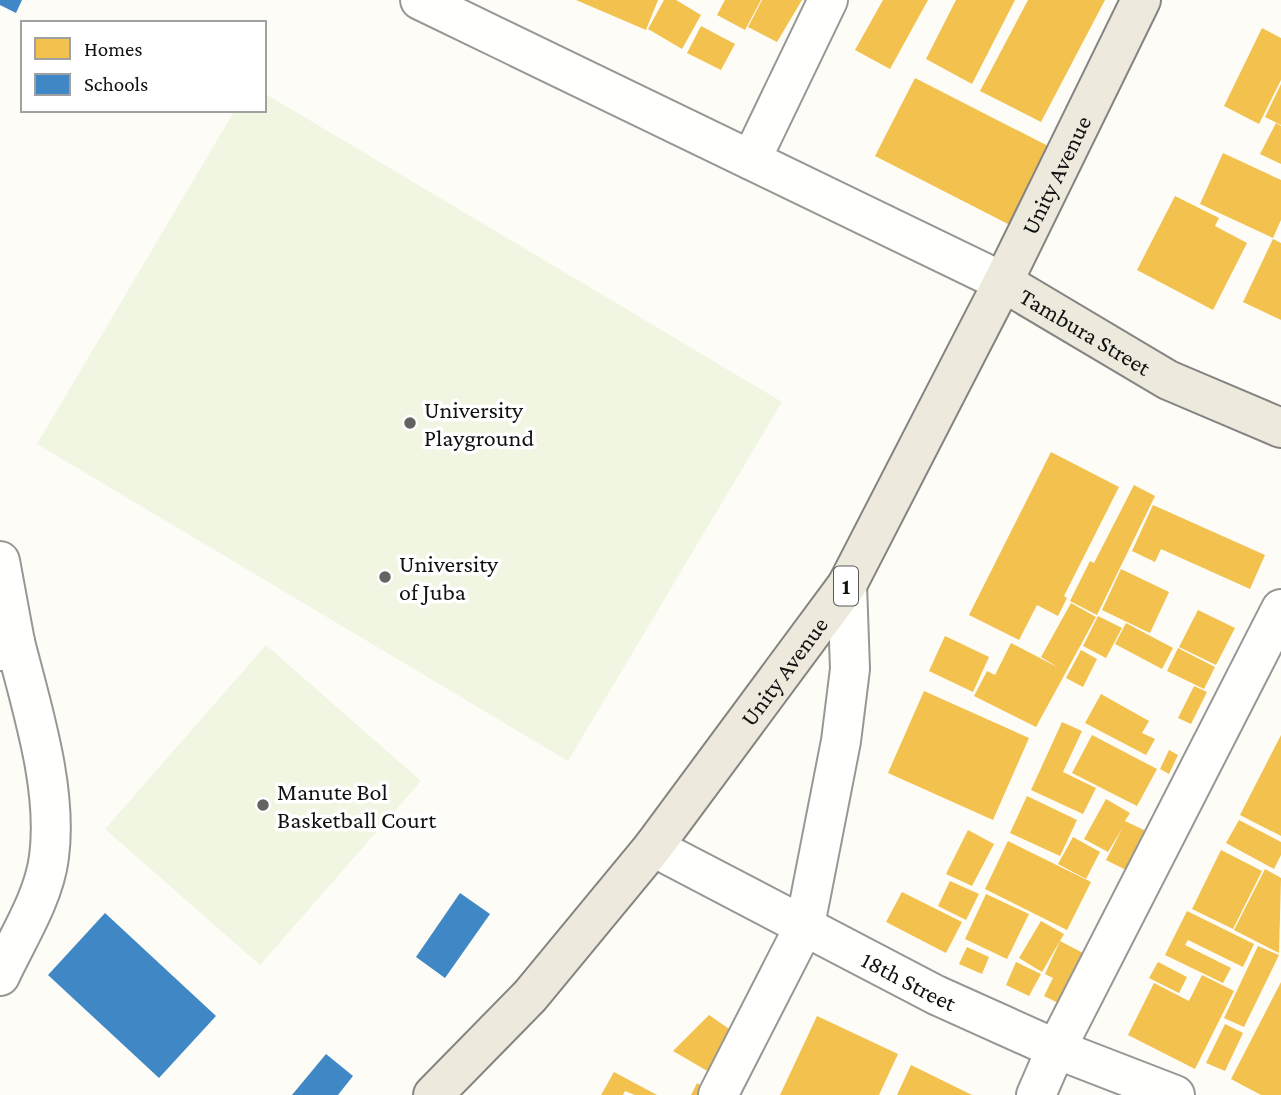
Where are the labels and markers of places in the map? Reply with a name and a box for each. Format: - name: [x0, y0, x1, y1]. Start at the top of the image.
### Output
- place label: University Playground: [424, 396, 534, 451]
- marker: University Playground: [402, 415, 418, 431]
- place label: University of Juba: [399, 550, 499, 605]
- marker: University of Juba: [377, 569, 393, 585]
- place label: Manute Bol Basketball Court: [277, 778, 437, 833]
- marker: Manute Bol Basketball Court: [255, 797, 271, 813]

